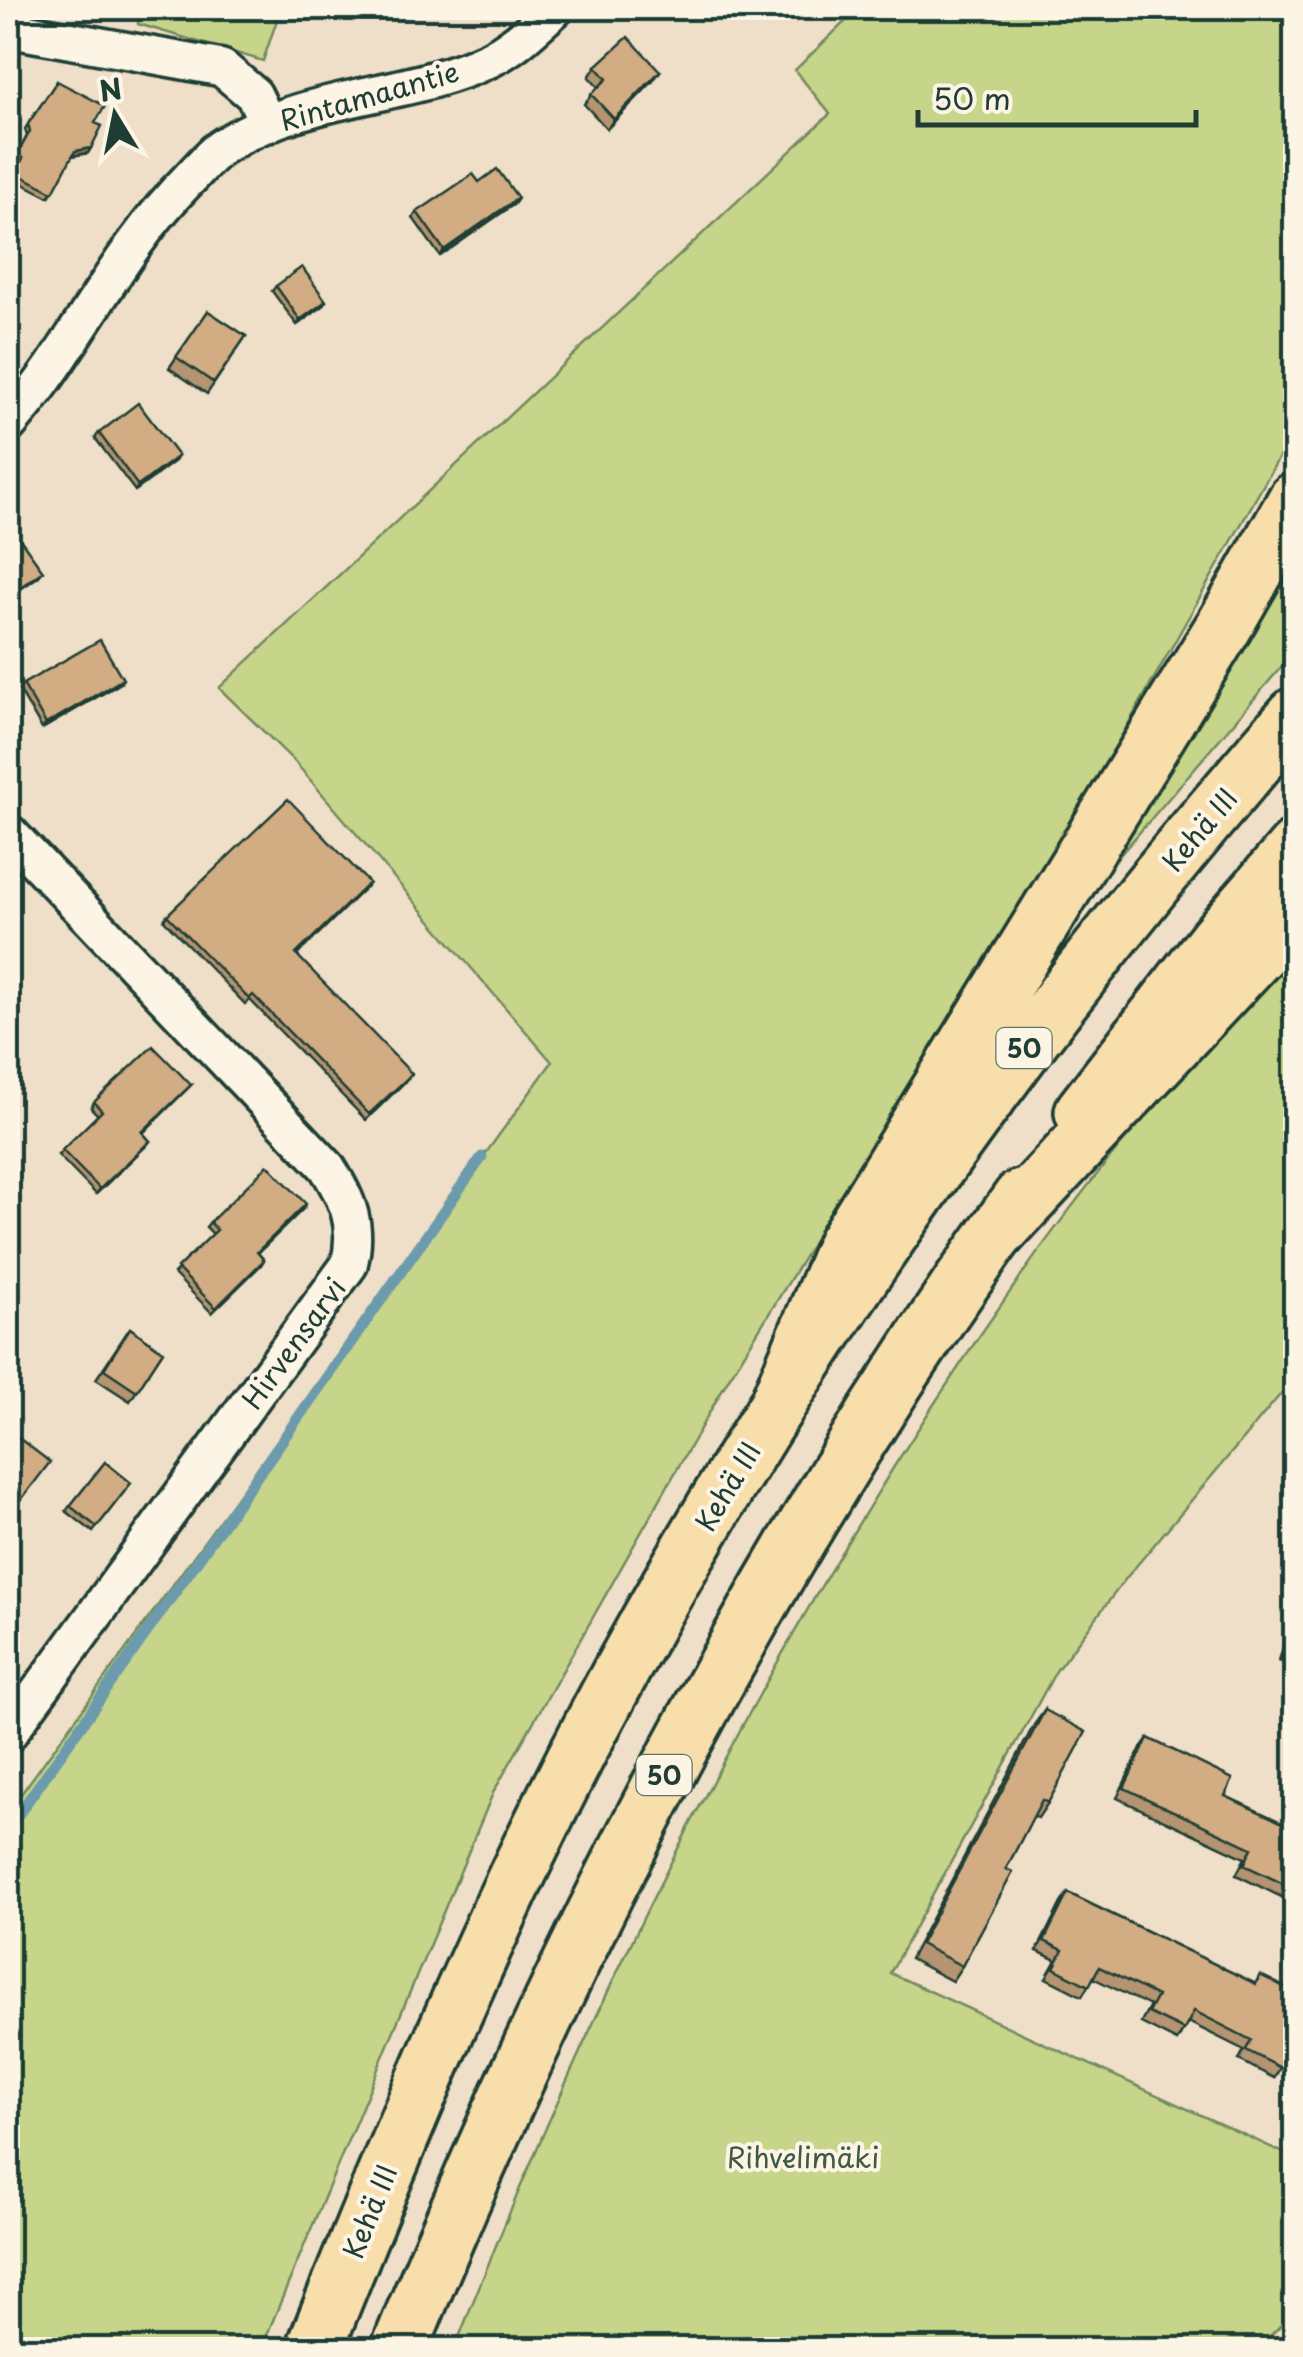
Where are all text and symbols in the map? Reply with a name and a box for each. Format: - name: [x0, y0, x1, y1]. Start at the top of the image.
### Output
- street label: Rintamaantie: [274, 49, 464, 141]
- north arrow: [65, 65, 165, 165]
- scale bar: [918, 65, 1196, 127]
- text: N: [96, 66, 125, 112]
- text: 50 m: [933, 75, 1011, 120]
- street label: Kehä III: [1151, 778, 1247, 880]
- road number: 50: [996, 1028, 1052, 1068]
- street label: Hirvensarvi: [230, 1268, 356, 1418]
- street label: Kehä III: [683, 1433, 771, 1539]
- road number: 50: [636, 1755, 692, 1795]
- park label: Rihvelimäki: [727, 2135, 879, 2178]
- street label: Kehä III: [331, 2158, 407, 2264]

